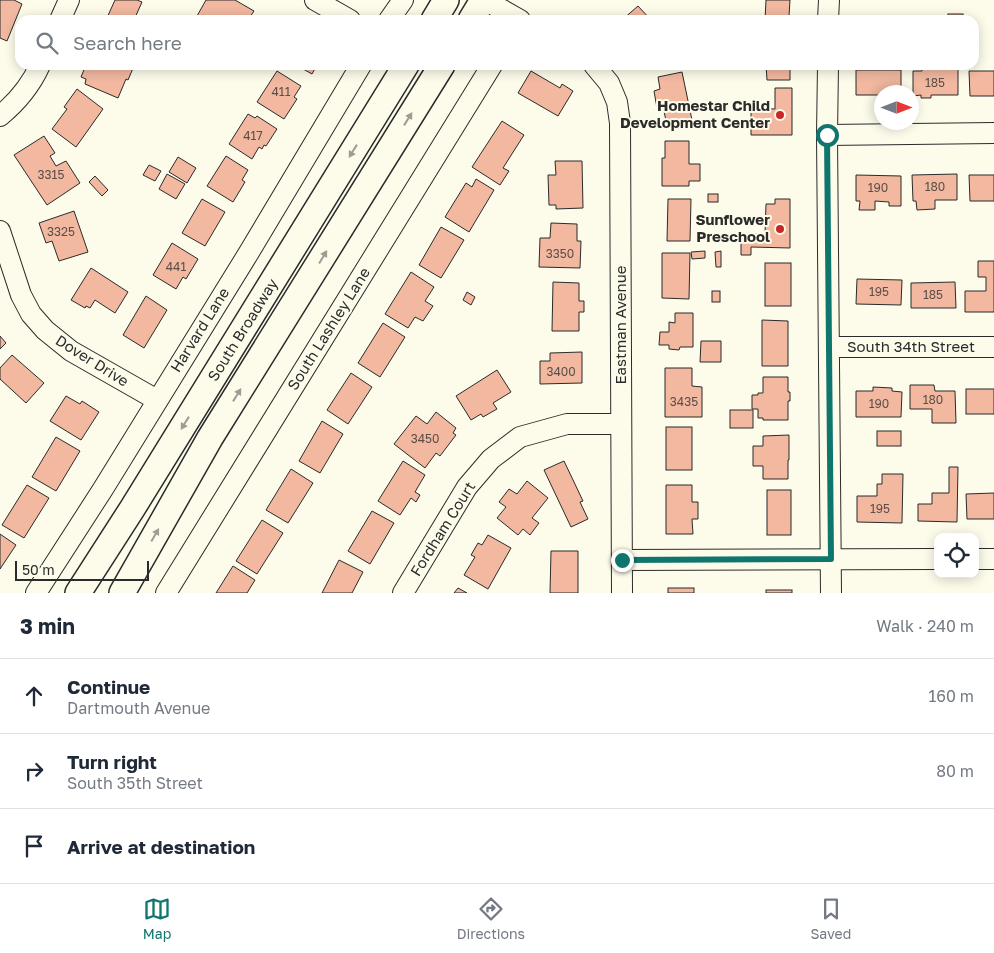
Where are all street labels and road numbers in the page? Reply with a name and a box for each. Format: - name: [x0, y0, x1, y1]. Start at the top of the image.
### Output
- street label: South Lashley Lane: [283, 264, 373, 393]
- street label: Eastman Avenue: [611, 265, 629, 385]
- street label: South Broadway: [203, 274, 281, 384]
- street label: Harvard Lane: [166, 284, 232, 375]
- street label: Dover Drive: [53, 331, 133, 390]
- street label: South 34th Street: [847, 337, 975, 355]
- street label: Fordham Court: [406, 478, 478, 579]

